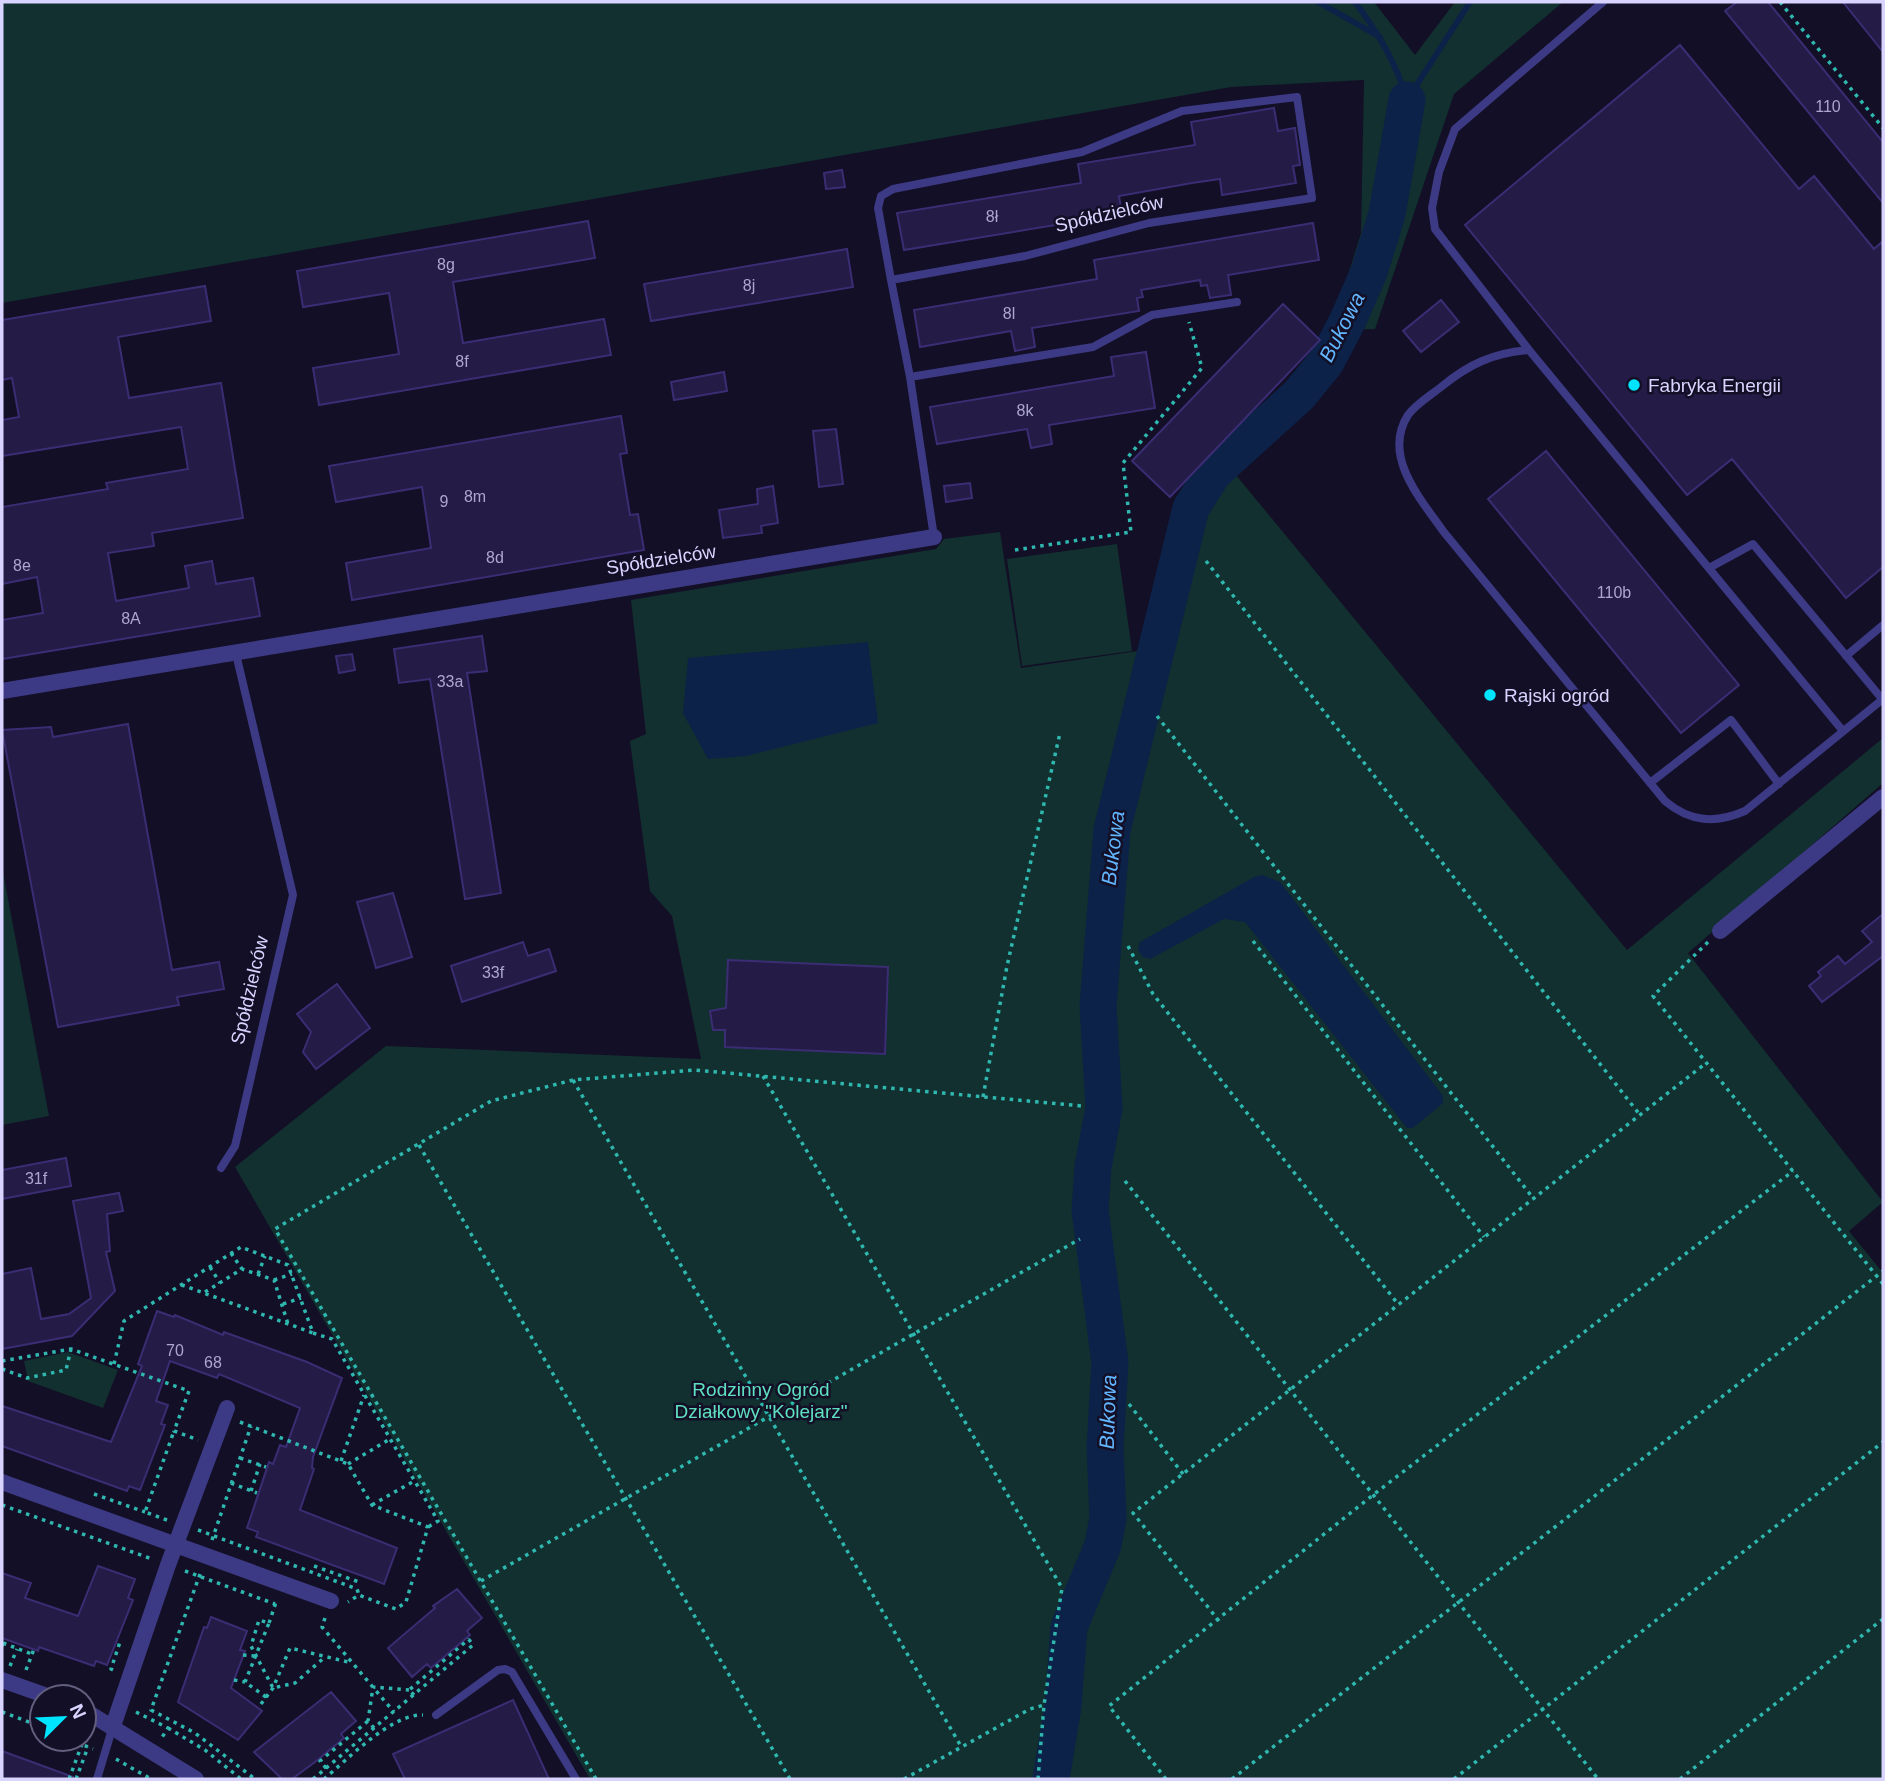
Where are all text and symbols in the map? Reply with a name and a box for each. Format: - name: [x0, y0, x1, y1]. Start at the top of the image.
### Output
- house number: 110: [1815, 98, 1841, 115]
- street label: Spółdzielców: [1053, 191, 1166, 236]
- house number: 8ł: [986, 208, 999, 225]
- house number: 8g: [437, 256, 455, 273]
- house number: 8j: [743, 277, 755, 294]
- water label: Bukowa: [1314, 288, 1369, 365]
- house number: 8l: [1003, 305, 1015, 322]
- house number: 8f: [455, 353, 469, 370]
- place label: Fabryka Energii: [1648, 375, 1781, 396]
- marker: Fabryka Energii: [1626, 377, 1642, 393]
- house number: 8k: [1017, 402, 1034, 419]
- house number: 8m: [464, 488, 486, 505]
- house number: 9: [440, 493, 449, 510]
- street label: Spółdzielców: [605, 540, 718, 579]
- house number: 8d: [486, 549, 504, 566]
- house number: 8e: [13, 557, 31, 574]
- house number: 110b: [1597, 584, 1631, 601]
- house number: 8A: [121, 610, 141, 627]
- house number: 33a: [437, 673, 463, 690]
- place label: Rajski ogród: [1504, 685, 1610, 706]
- marker: Rajski ogród: [1482, 687, 1498, 703]
- water label: Bukowa: [1097, 809, 1128, 886]
- street label: Spółdzielców: [227, 933, 272, 1047]
- house number: 33f: [482, 964, 505, 981]
- house number: 31f: [25, 1170, 48, 1187]
- house number: 70: [166, 1342, 184, 1359]
- house number: 68: [204, 1354, 222, 1371]
- water label: Bukowa: [1095, 1374, 1120, 1450]
- park label: Rodzinny Ogród Działkowy "Kolejarz": [675, 1379, 847, 1422]
- north arrow: [28, 1683, 98, 1753]
- text: N: [66, 1701, 90, 1722]

